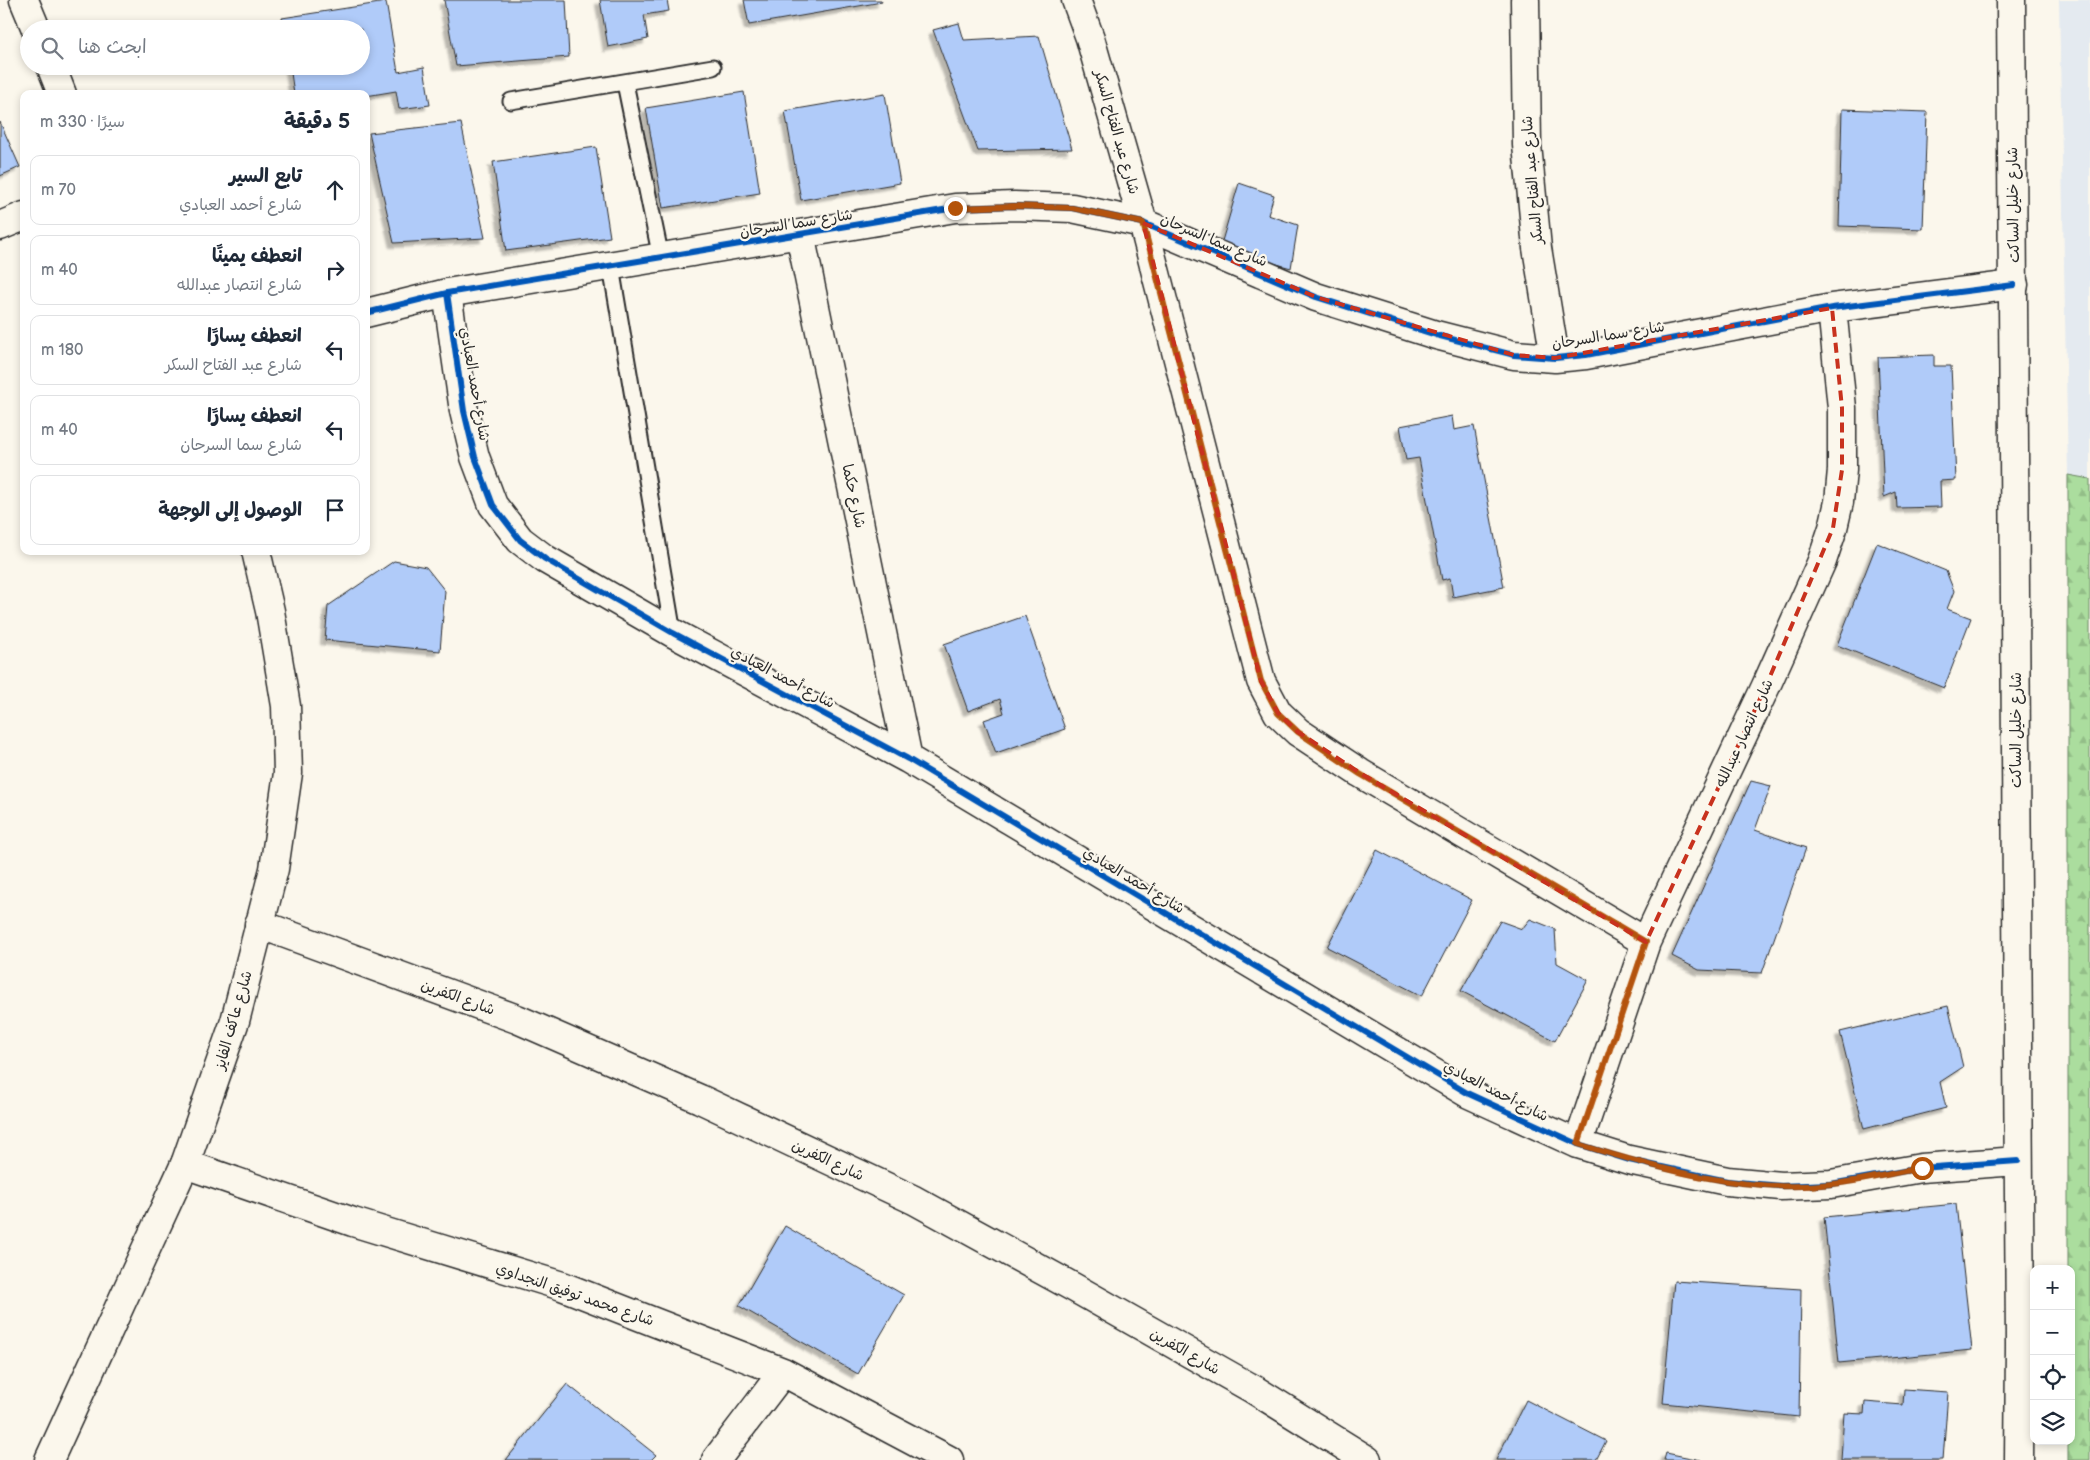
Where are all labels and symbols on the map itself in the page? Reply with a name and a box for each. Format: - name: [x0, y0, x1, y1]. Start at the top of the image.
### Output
- street label: شارع عبد الفتاح السكر: [1089, 66, 1143, 197]
- street label: شارع عبد الفتاح السكر: [1517, 115, 1548, 247]
- street label: شارع خليل الساكت: [2003, 147, 2024, 263]
- route end: [944, 197, 967, 220]
- street label: شارع سما السرحان: [738, 205, 854, 242]
- street label: شارع سما السرحان: [1158, 209, 1270, 272]
- street label: شارع سما السرحان: [1550, 317, 1666, 354]
- street label: شارع أحمد العبادي: [454, 326, 494, 443]
- street label: شارع حكما: [837, 462, 870, 530]
- street label: شارع أحمد العبادي: [727, 642, 838, 714]
- street label: شارع خليل الساكت: [2007, 672, 2026, 788]
- street label: شارع انتصار عبدالله: [1711, 676, 1778, 790]
- street label: شارع أحمد العبادي: [1079, 843, 1188, 919]
- street label: شارع عاكف الفايز: [210, 968, 257, 1074]
- street label: شارع الكفرين: [418, 975, 497, 1020]
- street label: شارع أحمد العبادي: [1440, 1057, 1551, 1127]
- street label: شارع الكفرين: [789, 1135, 867, 1185]
- route start: [1911, 1157, 1934, 1180]
- street label: شارع محمد توفيق النجداوي: [493, 1258, 656, 1331]
- street label: شارع الكفرين: [1146, 1324, 1223, 1379]

